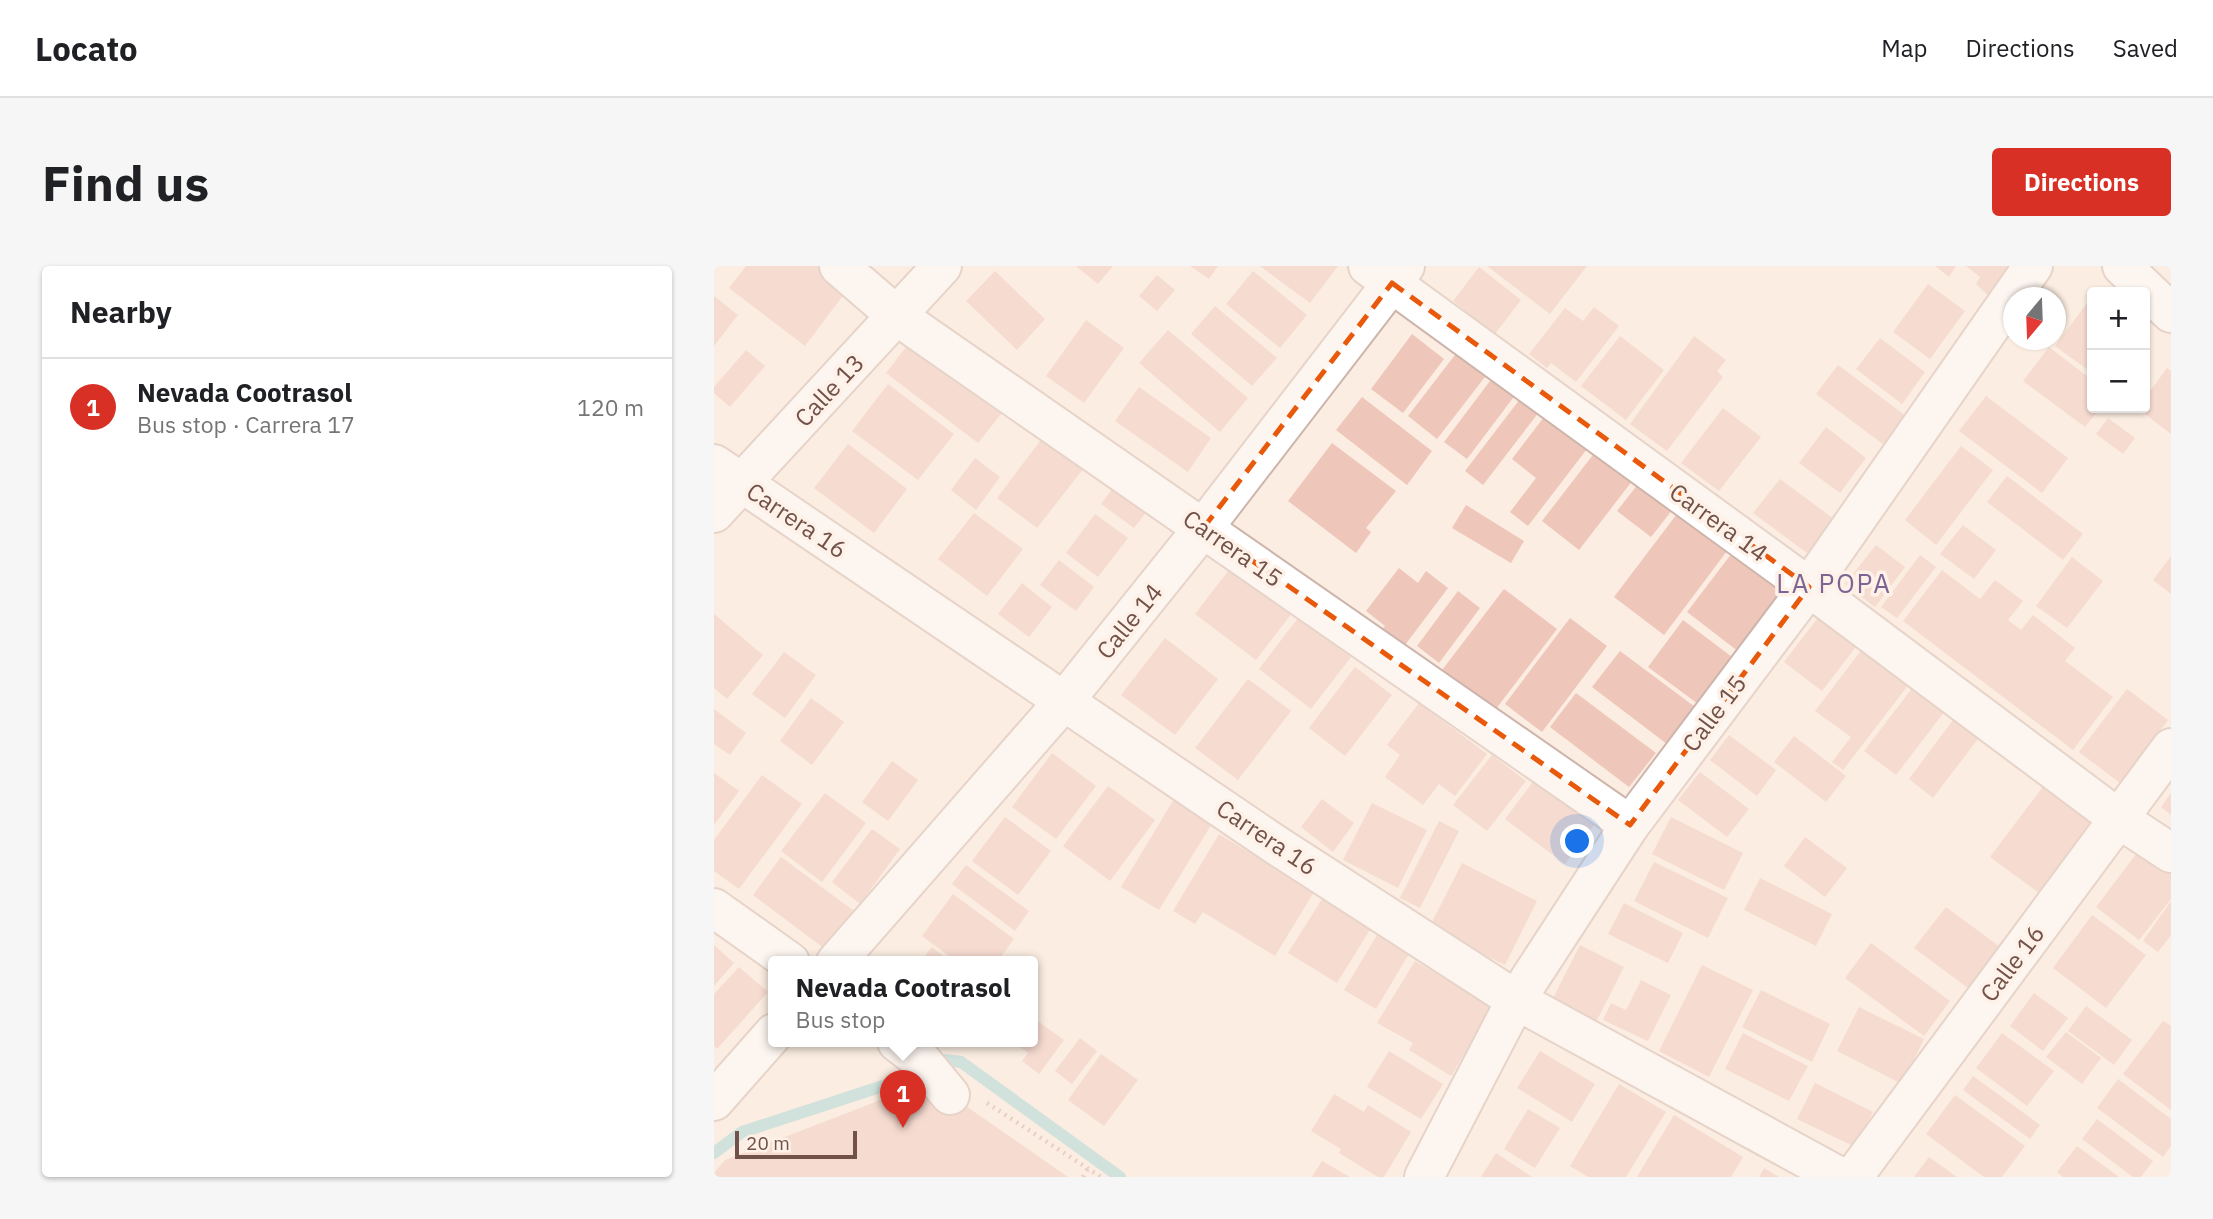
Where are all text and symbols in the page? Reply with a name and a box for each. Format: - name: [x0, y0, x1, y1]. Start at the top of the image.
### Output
- text: Locato: [35, 27, 138, 70]
- text: Map: [1881, 32, 1927, 64]
- text: Directions: [1965, 32, 2075, 64]
- text: Saved: [2113, 32, 2178, 64]
- button: Directions: [1992, 148, 2171, 216]
- text: Find us: [42, 151, 209, 214]
- north arrow: [2003, 287, 2066, 350]
- map controls: [2087, 287, 2150, 413]
- button: +: [2087, 287, 2150, 350]
- text: Nearby: [70, 292, 172, 331]
- street label: Calle 13: [787, 347, 871, 433]
- button: −: [2087, 350, 2150, 413]
- text: Nevada Cootrasol: [137, 375, 352, 409]
- text: 1: [86, 392, 100, 422]
- text: 120 m: [577, 392, 644, 422]
- text: Bus stop · Carrera 17: [137, 409, 355, 439]
- street label: Carrera 16: [741, 475, 853, 565]
- street label: Carrera 14: [1663, 475, 1775, 569]
- street label: Carrera 15: [1177, 502, 1289, 594]
- district label: LA POPA: [1776, 566, 1892, 600]
- street label: Calle 14: [1089, 577, 1169, 665]
- street label: Calle 15: [1675, 668, 1753, 758]
- street label: Carrera 16: [1211, 792, 1323, 882]
- your location: [1560, 824, 1594, 858]
- street label: Calle 16: [1973, 918, 2051, 1008]
- popup: [768, 956, 1038, 1047]
- text: Nevada Cootrasol: [795, 970, 1011, 1004]
- text: Bus stop: [795, 1004, 885, 1034]
- pin: 1: [880, 1070, 926, 1128]
- scale bar: [735, 1128, 858, 1160]
- text: 20 m: [746, 1131, 790, 1155]

